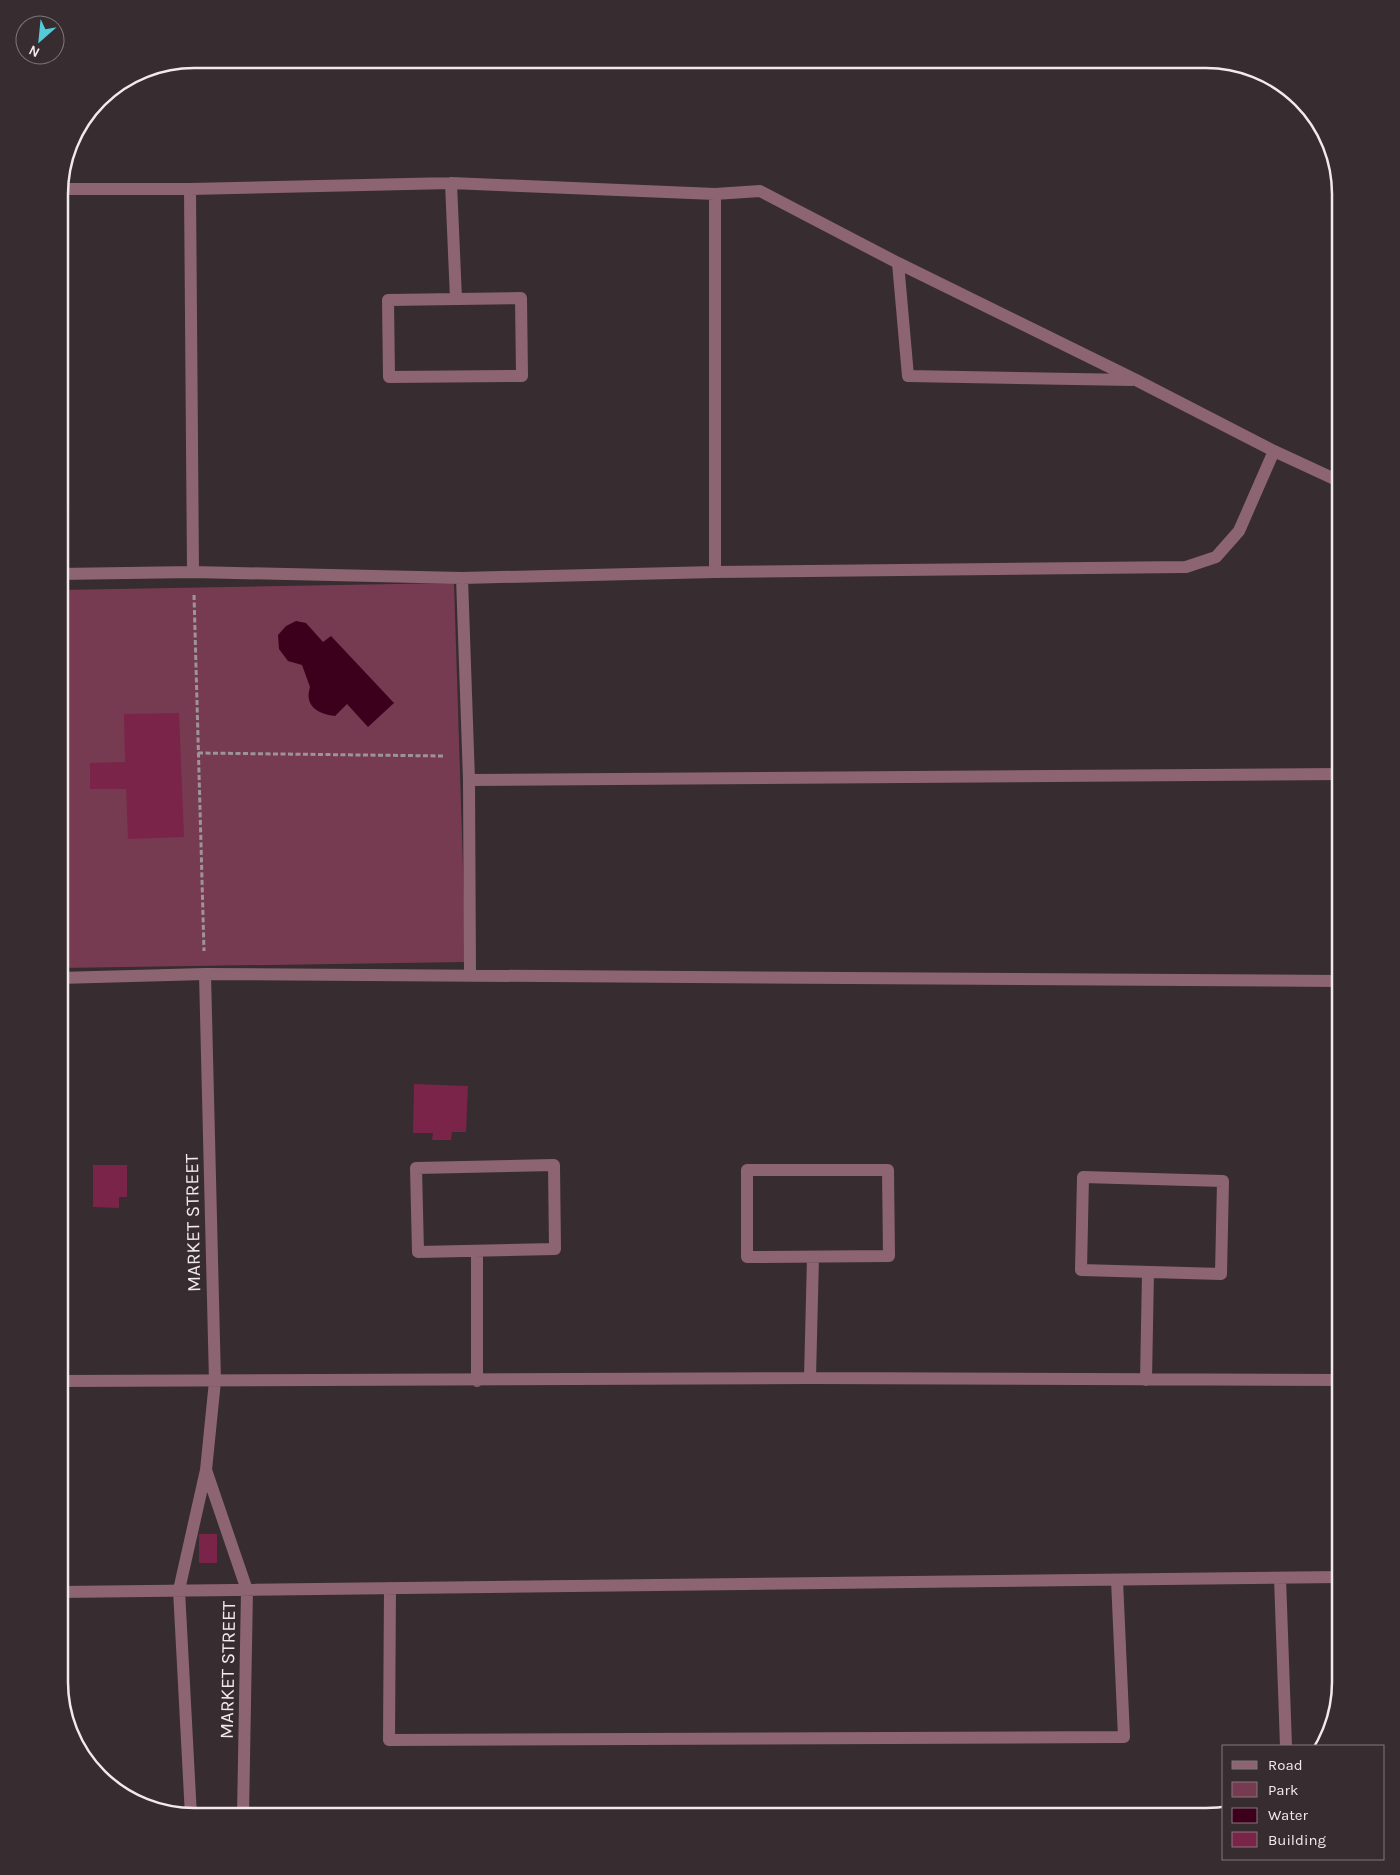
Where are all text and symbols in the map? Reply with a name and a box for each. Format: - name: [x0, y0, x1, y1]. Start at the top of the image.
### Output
- north arrow: [15, 15, 65, 65]
- text: N: [26, 41, 43, 61]
- street label: MARKET STREET: [181, 1153, 205, 1292]
- street label: MARKET STREET: [216, 1600, 240, 1739]
- legend: [1222, 1745, 1385, 1860]
- text: Road: [1268, 1756, 1303, 1774]
- text: Park: [1268, 1781, 1298, 1799]
- text: Water: [1268, 1806, 1309, 1824]
- text: Building: [1268, 1831, 1326, 1849]

